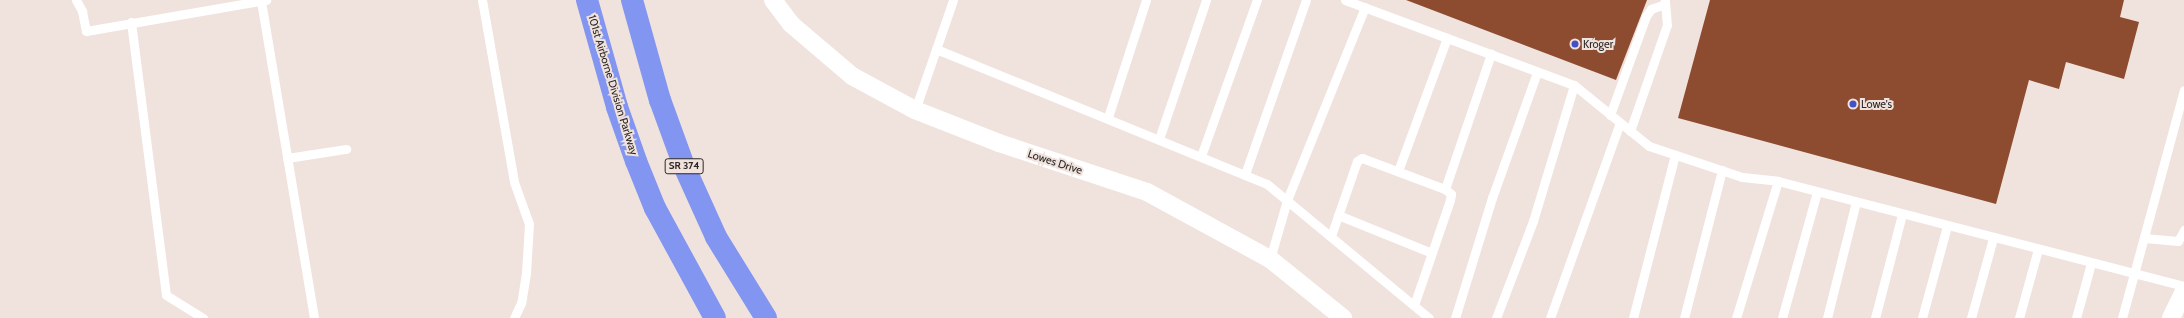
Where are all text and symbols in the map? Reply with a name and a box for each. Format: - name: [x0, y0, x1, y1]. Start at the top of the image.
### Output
- street label: 101st Airborne Division Parkway: [585, 13, 641, 157]
- place label: Kroger: [1583, 37, 1613, 51]
- marker: Kroger: [1570, 39, 1580, 49]
- place label: Lowe's: [1861, 97, 1892, 111]
- marker: Lowe's: [1848, 99, 1858, 109]
- street label: Lowes Drive: [1026, 147, 1084, 177]
- road number: SR 374: [664, 158, 704, 174]

